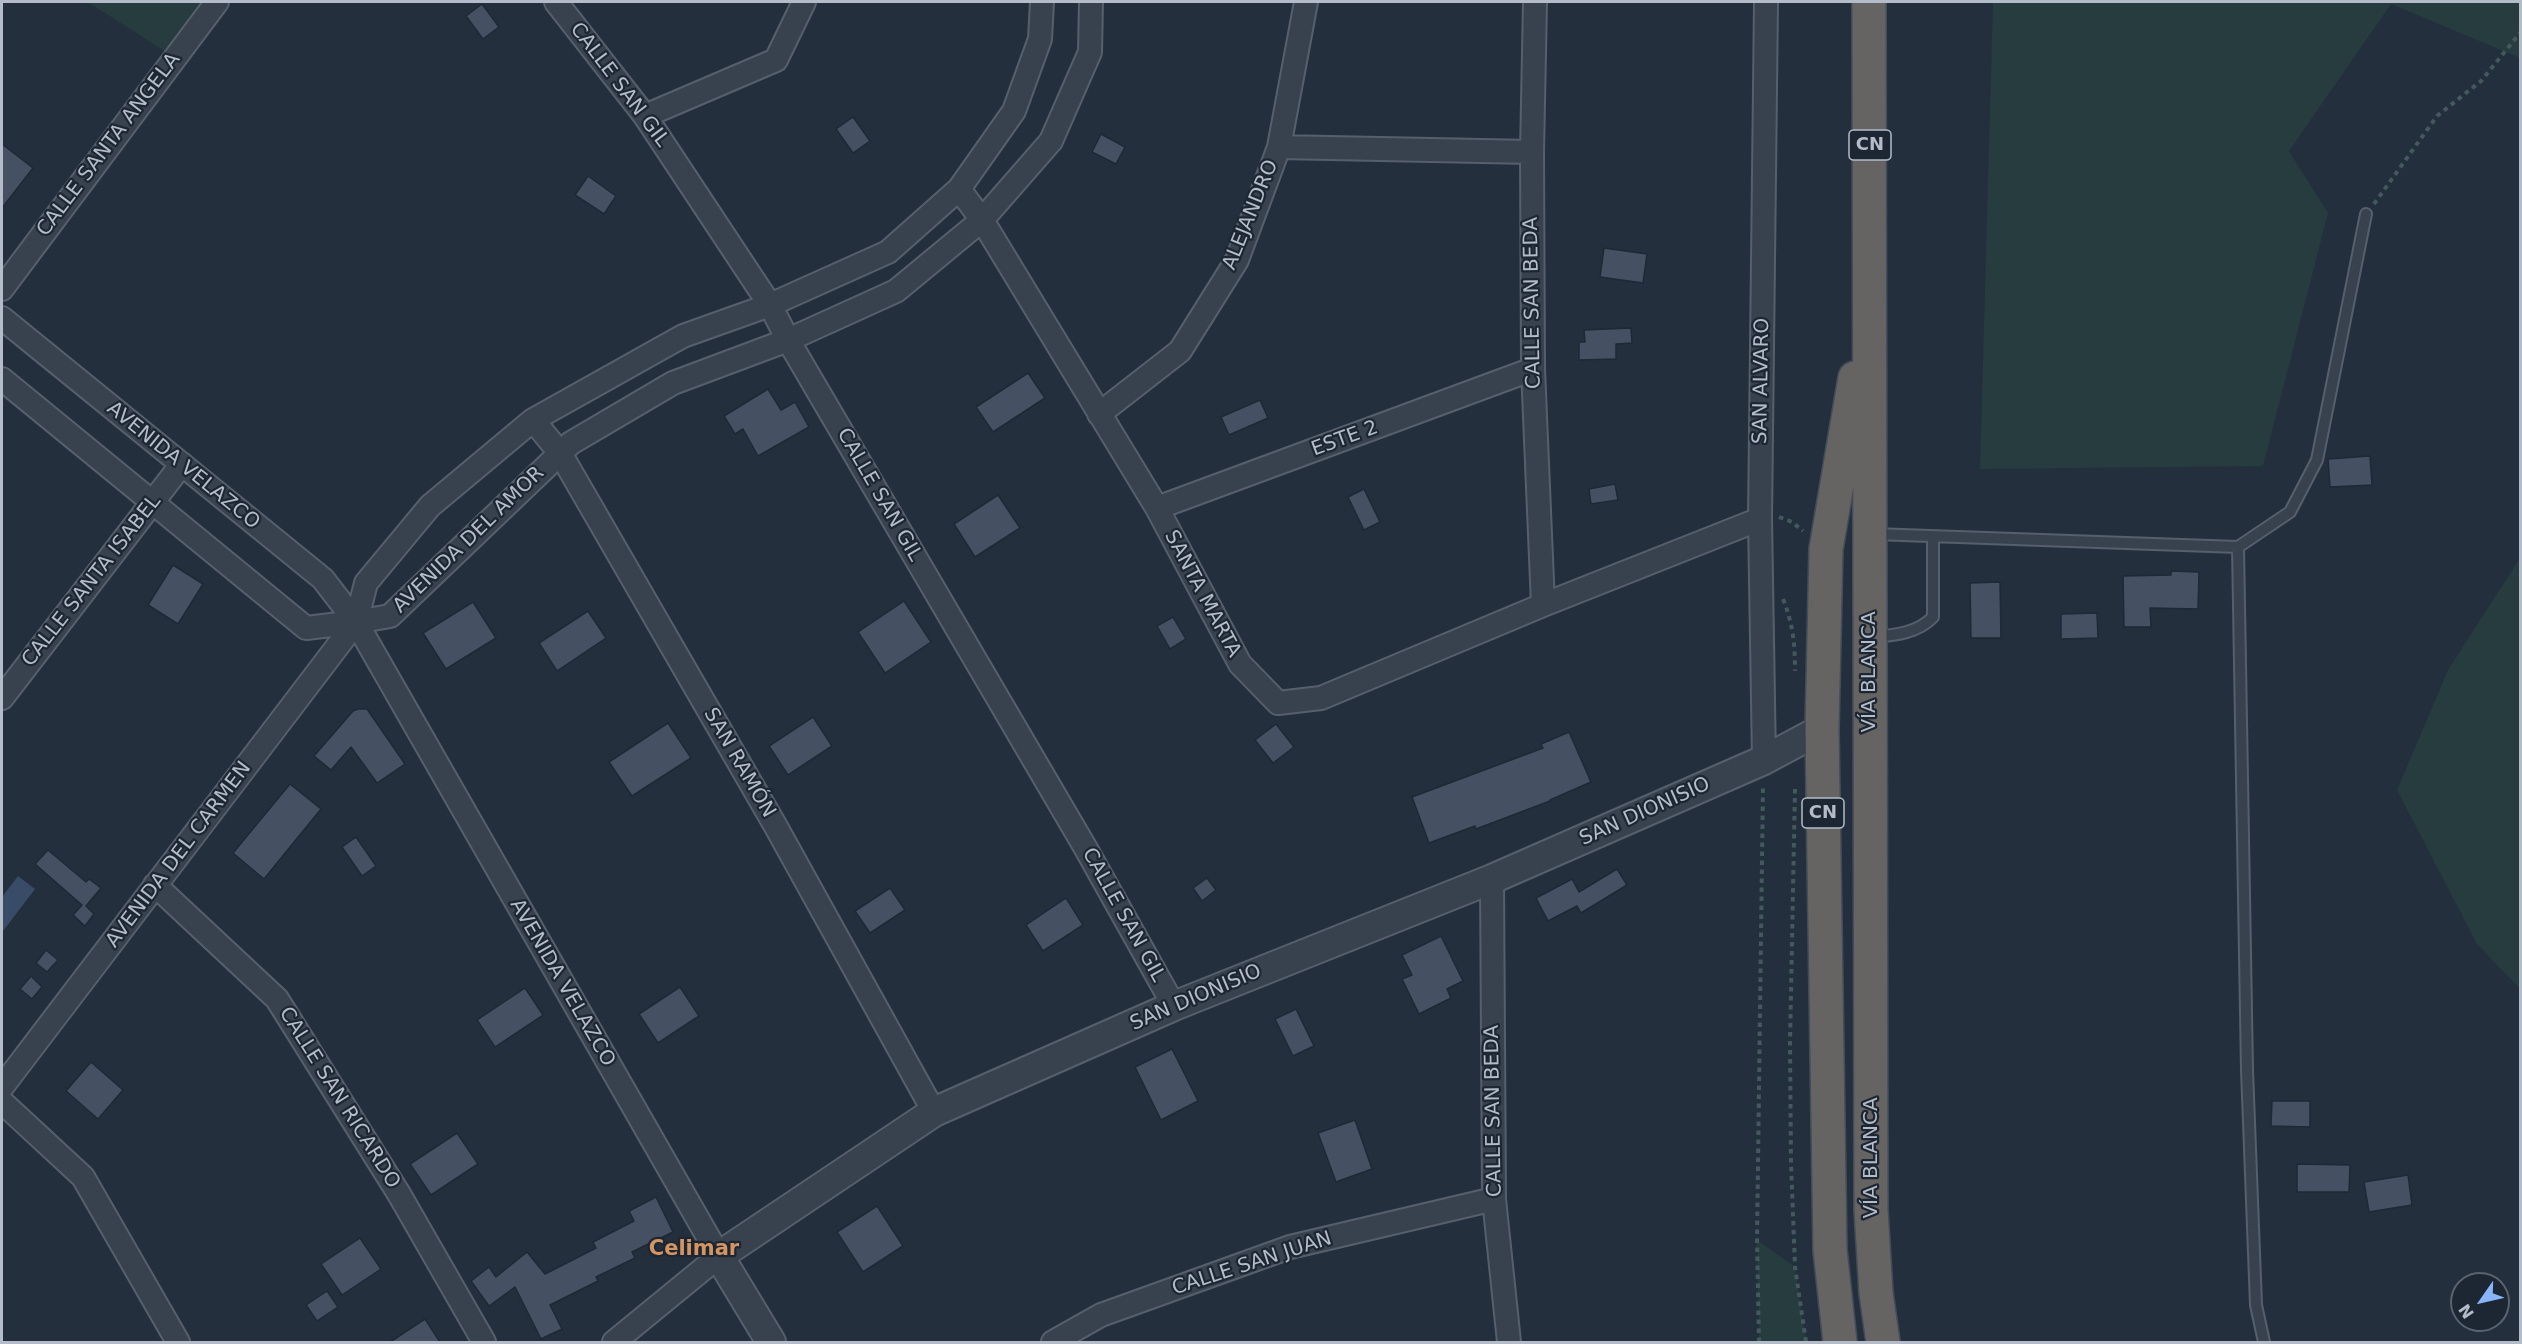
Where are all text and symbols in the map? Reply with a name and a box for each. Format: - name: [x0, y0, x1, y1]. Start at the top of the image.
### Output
- street label: CALLE SAN GIL: [564, 18, 674, 152]
- street label: CALLE SANTA ANGELA: [32, 49, 186, 241]
- road number: CN: [1849, 130, 1891, 160]
- street label: ALEJANDRO: [1218, 156, 1284, 274]
- street label: CALLE SAN BEDA: [1520, 217, 1546, 389]
- street label: SAN ALVARO: [1749, 318, 1775, 444]
- street label: AVENIDA VELAZCO: [102, 397, 264, 535]
- street label: ESTE 2: [1308, 416, 1382, 462]
- street label: CALLE SAN GIL: [831, 424, 927, 566]
- street label: AVENIDA DEL AMOR: [388, 462, 550, 618]
- street label: CALLE SANTA ISABEL: [17, 490, 167, 672]
- street label: SANTA MARTA: [1159, 526, 1245, 662]
- street label: VÍA BLANCA: [1858, 611, 1882, 733]
- street label: SAN RAMÓN: [698, 704, 780, 822]
- street label: AVENIDA DEL CARMEN: [101, 757, 257, 953]
- street label: SAN DIONISIO: [1576, 773, 1714, 851]
- road number: CN: [1802, 798, 1844, 828]
- street label: CALLE SAN GIL: [1076, 844, 1170, 986]
- street label: AVENIDA VELAZCO: [504, 895, 620, 1071]
- street label: SAN DIONISIO: [1127, 960, 1265, 1036]
- street label: CALLE SAN RICARDO: [273, 1003, 405, 1193]
- street label: CALLE SAN BEDA: [1481, 1025, 1507, 1197]
- street label: VÍA BLANCA: [1860, 1097, 1884, 1219]
- street label: CALLE SAN JUAN: [1169, 1227, 1335, 1301]
- district label: Celimar: [649, 1237, 739, 1263]
- north arrow: [2450, 1272, 2510, 1332]
- text: N: [2455, 1300, 2478, 1322]

